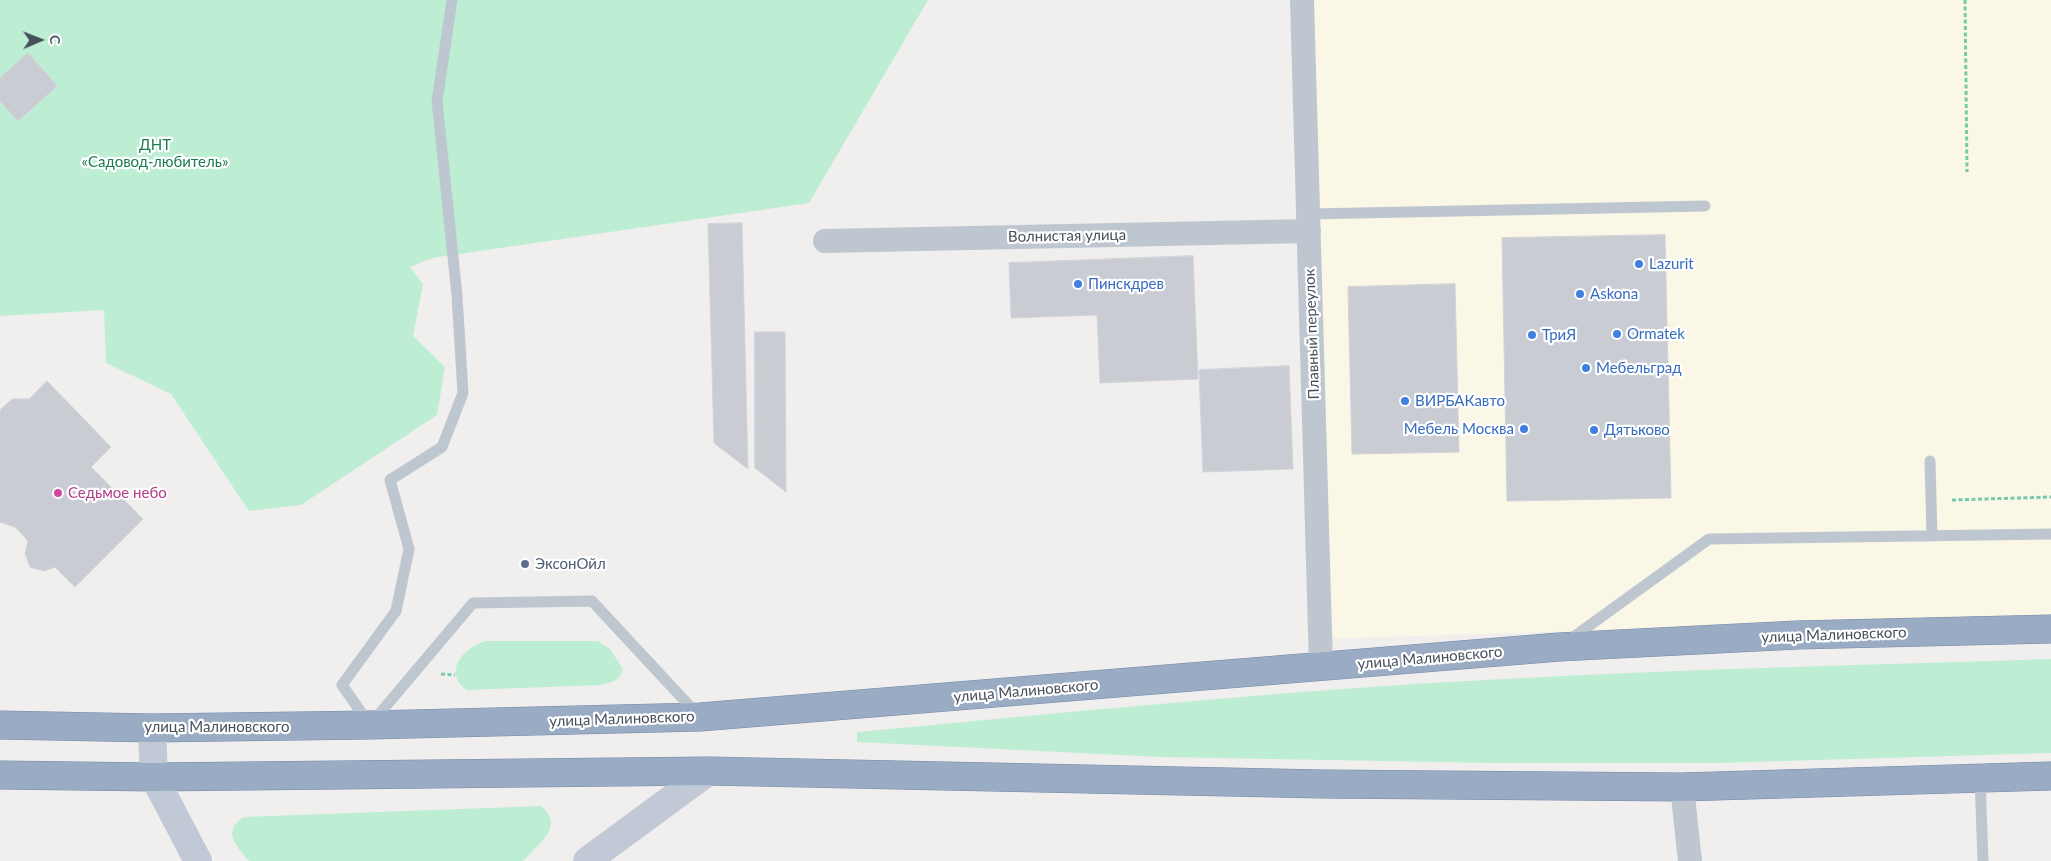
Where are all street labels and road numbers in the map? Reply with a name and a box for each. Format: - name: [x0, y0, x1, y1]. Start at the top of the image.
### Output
- street label: Волнистая улица: [1008, 226, 1126, 246]
- street label: Плавный переулок: [1301, 268, 1323, 400]
- street label: улица Малиновского: [1761, 623, 1907, 647]
- street label: улица Малиновского: [1357, 643, 1503, 673]
- street label: улица Малиновского: [953, 676, 1099, 706]
- street label: улица Малиновского: [549, 707, 695, 731]
- street label: улица Малиновского: [144, 718, 290, 736]

